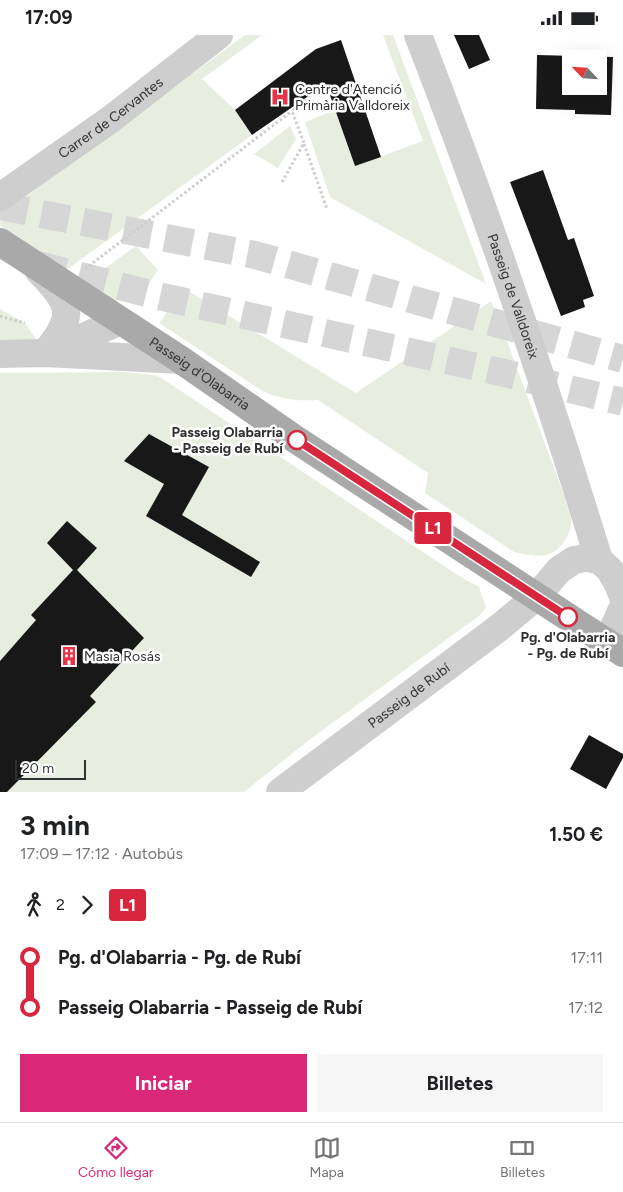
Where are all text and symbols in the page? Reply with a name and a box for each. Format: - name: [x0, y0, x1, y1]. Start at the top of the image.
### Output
- text: 17:09: [25, 6, 73, 29]
- north arrow: [562, 50, 608, 95]
- map controls: [562, 50, 607, 95]
- street label: Carrer de Cervantes: [55, 73, 166, 162]
- place label: Centre d'Atenció Primària Valldoreix: [295, 81, 410, 114]
- hospital icon: Centre d'Atenció Primària Valldoreix: [269, 86, 291, 108]
- street label: Passeig de Valldoreix: [484, 231, 543, 361]
- street label: Passeig d'Olabarria: [146, 333, 253, 414]
- place label: Passeig Olabarria - Passeig de Rubí: [172, 424, 284, 457]
- marker: Passeig Olabarria - Passeig de Rubí: [287, 430, 307, 450]
- line badge: L1: [410, 512, 456, 544]
- text: L1: [424, 517, 442, 539]
- marker: Pg. d'Olabarria - Pg. de Rubí: [558, 607, 578, 627]
- place label: Pg. d'Olabarria - Pg. de Rubí: [521, 629, 615, 662]
- building icon: Masia Rosás: [58, 645, 80, 667]
- place label: Masia Rosás: [84, 648, 160, 665]
- street label: Passeig de Rubí: [364, 659, 454, 732]
- scale bar: [15, 757, 86, 780]
- text: 20 m: [22, 760, 54, 777]
- text: 3 min: [20, 808, 90, 842]
- text: 1.50 €: [549, 823, 603, 846]
- text: 17:09 – 17:12 · Autobús: [20, 844, 183, 863]
- icon: walk: [20, 891, 48, 919]
- icon: forward: [73, 891, 101, 919]
- text: L1: [119, 894, 136, 916]
- text: 2: [56, 895, 65, 914]
- text: Pg. d'Olabarria - Pg. de Rubí: [58, 946, 301, 969]
- text: 17:11: [571, 948, 603, 967]
- text: Passeig Olabarria - Passeig de Rubí: [58, 996, 362, 1019]
- text: 17:12: [568, 998, 603, 1017]
- button: Iniciar: [20, 1054, 307, 1112]
- button: Billetes: [317, 1054, 603, 1112]
- tab: Cómo llegar: [78, 1134, 154, 1181]
- tab: Mapa: [310, 1134, 344, 1181]
- tab: Billetes: [500, 1134, 545, 1181]

